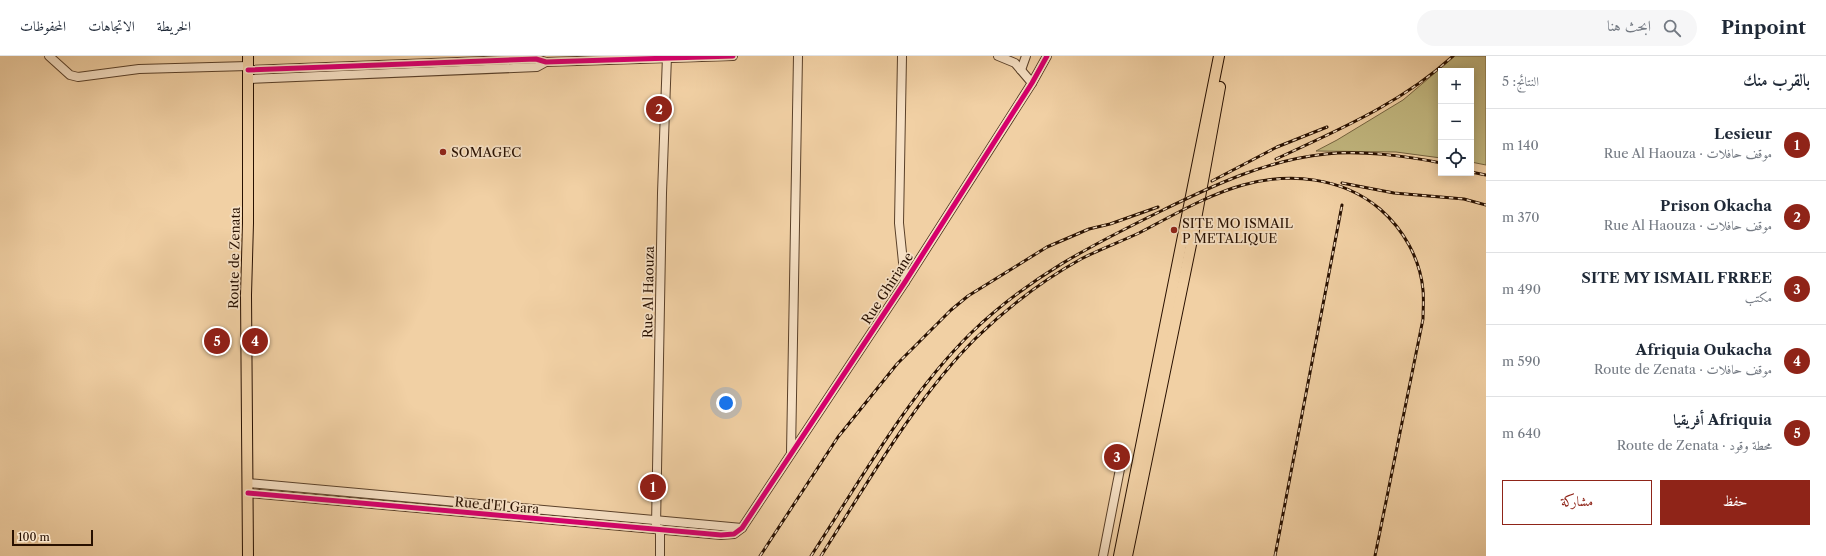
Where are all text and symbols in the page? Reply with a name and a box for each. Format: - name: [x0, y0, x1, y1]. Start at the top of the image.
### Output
- search box: [1417, 10, 1697, 46]
- text: ابحث هنا: [1607, 16, 1651, 35]
- text: Pinpoint: [1721, 16, 1806, 39]
- text: المحفوظات: [20, 17, 66, 35]
- text: الاتجاهات: [88, 17, 135, 35]
- text: الخريطة: [157, 17, 191, 35]
- icon: search: [1661, 17, 1683, 39]
- map controls: [1438, 68, 1474, 176]
- button: +: [1438, 68, 1474, 104]
- text: بالقرب منك: [1743, 70, 1810, 90]
- text: النتائج: 5: [1502, 73, 1539, 89]
- pin: 2: [646, 94, 672, 124]
- button: −: [1438, 104, 1474, 140]
- text: Lesieur: [1714, 124, 1772, 143]
- text: 140 m: [1502, 137, 1539, 153]
- text: 1: [1794, 137, 1800, 153]
- button: locate: [1438, 140, 1474, 176]
- place label: SOMAGEC: [451, 144, 521, 160]
- text: موقف حافلات · Rue Al Haouza: [1604, 145, 1772, 161]
- marker: SOMAGEC: [438, 147, 448, 157]
- text: Prison Okacha: [1660, 196, 1772, 215]
- street label: Route de Zenata: [225, 207, 243, 309]
- text: 370 m: [1502, 209, 1539, 225]
- text: 2: [1793, 209, 1801, 225]
- place label: SITE MO ISMAIL P METALIQUE: [1182, 215, 1293, 246]
- text: موقف حافلات · Rue Al Haouza: [1604, 217, 1772, 233]
- marker: SITE MO ISMAIL P METALIQUE: [1169, 225, 1179, 235]
- street label: Rue Al Haouza: [639, 246, 657, 338]
- street label: Rue Ghiriane: [858, 249, 916, 327]
- text: SITE MY ISMAIL FRREE: [1581, 268, 1772, 287]
- text: 490 m: [1502, 281, 1541, 297]
- text: 3: [1793, 281, 1801, 297]
- text: مكتب: [1745, 289, 1772, 305]
- pin: 5: [204, 326, 230, 356]
- pin: 4: [242, 326, 268, 356]
- text: Afriquia Oukacha: [1636, 340, 1772, 359]
- text: 590 m: [1502, 353, 1541, 369]
- text: 4: [1793, 353, 1801, 369]
- text: موقف حافلات · Route de Zenata: [1594, 361, 1772, 377]
- your location: [716, 393, 736, 413]
- text: Afriquia أفريقيا: [1673, 410, 1772, 429]
- text: 640 m: [1502, 425, 1541, 441]
- text: 5: [1793, 425, 1801, 441]
- text: محطة وقود · Route de Zenata: [1617, 437, 1772, 453]
- pin: 3: [1104, 442, 1130, 472]
- pin: 1: [640, 472, 666, 502]
- button: مشاركة: [1502, 480, 1652, 525]
- button: حفظ: [1660, 480, 1810, 525]
- street label: Rue d'El Gara: [454, 493, 540, 517]
- scale bar: [12, 528, 93, 547]
- text: 100 m: [18, 530, 50, 544]

